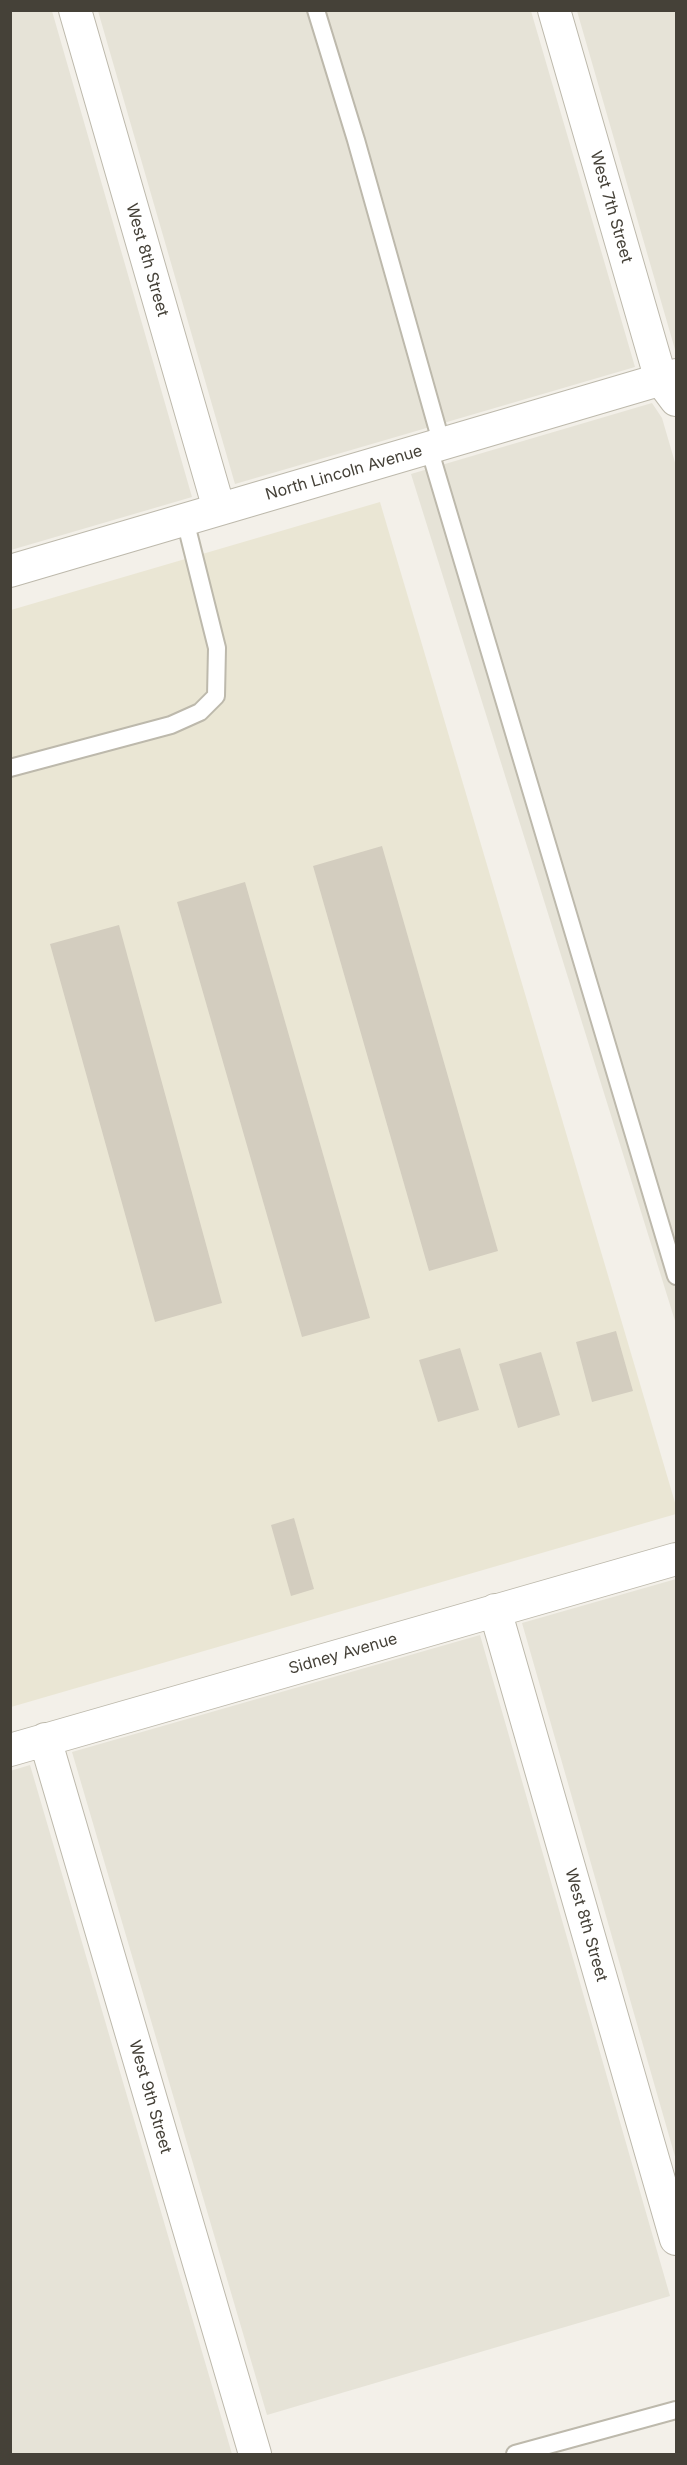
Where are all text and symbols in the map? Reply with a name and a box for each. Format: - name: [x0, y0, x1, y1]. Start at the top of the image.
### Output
- street label: West 7th Street: [586, 149, 636, 265]
- street label: West 8th Street: [122, 201, 172, 319]
- street label: North Lincoln Avenue: [263, 441, 425, 505]
- street label: Sidney Avenue: [286, 1629, 400, 1679]
- street label: West 8th Street: [561, 1866, 611, 1984]
- street label: West 9th Street: [125, 2038, 175, 2156]

